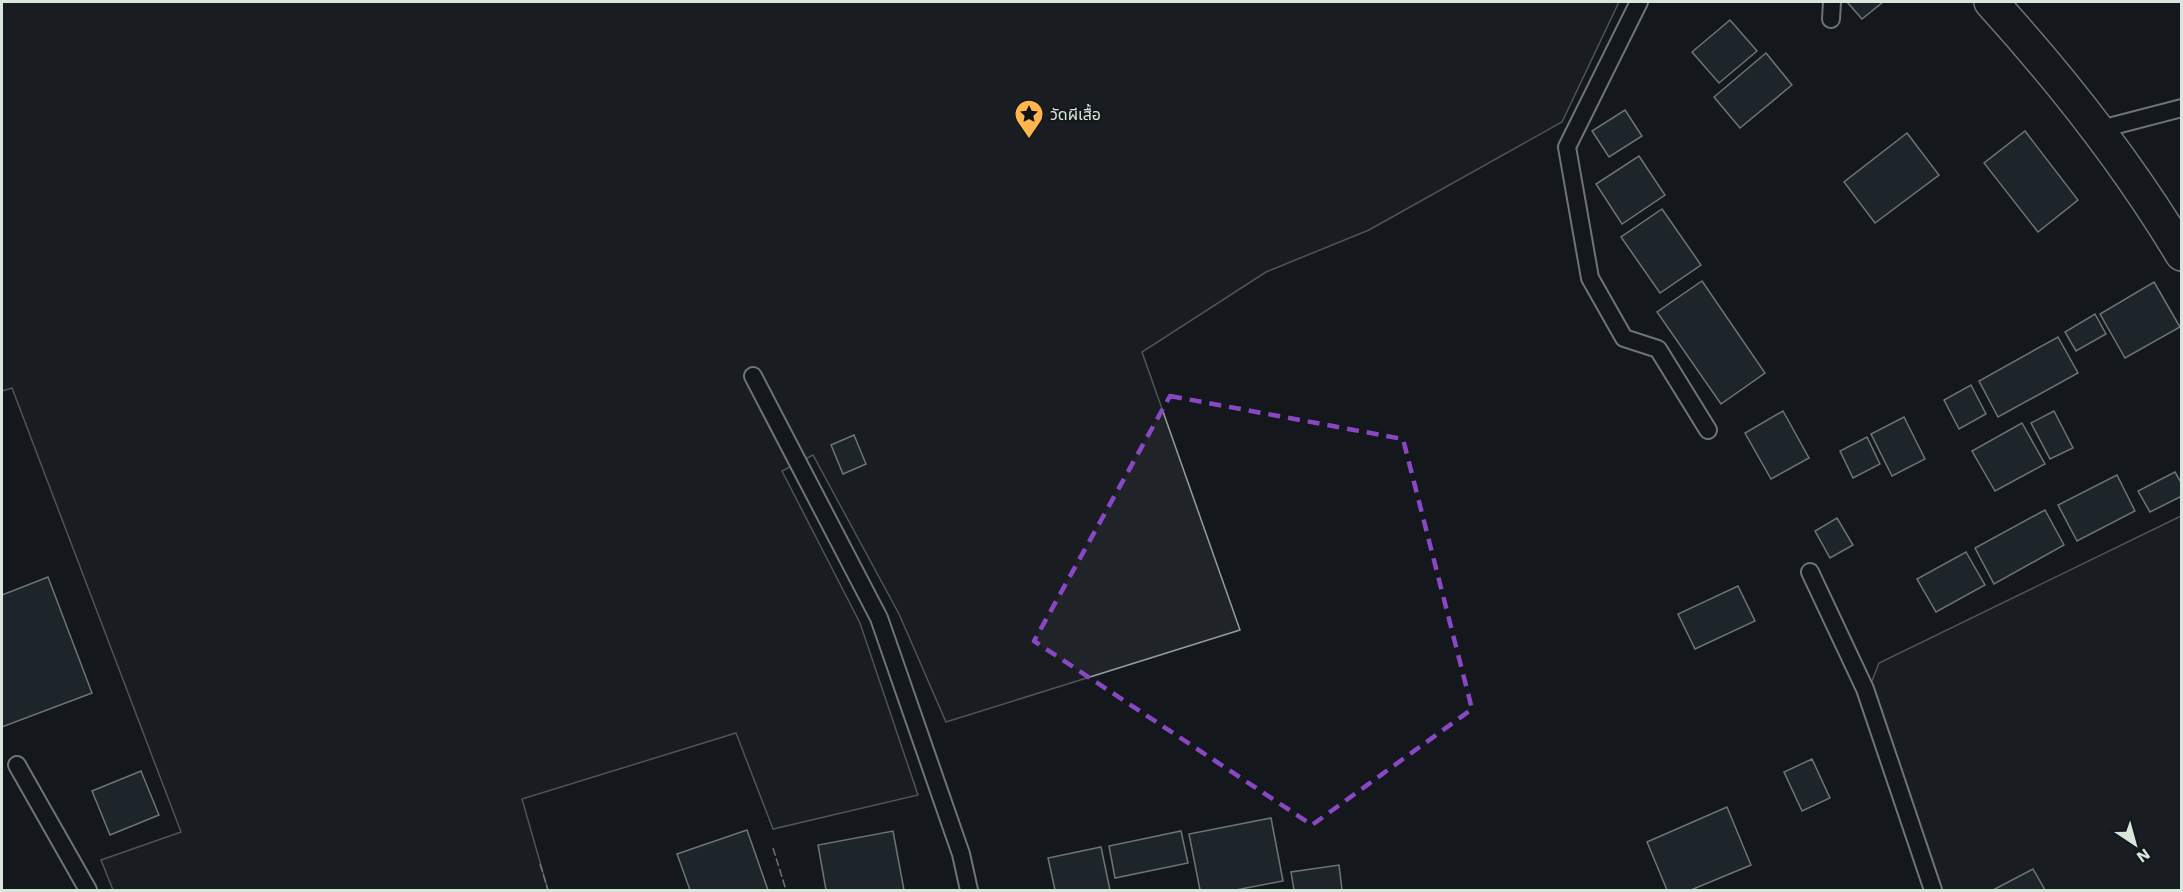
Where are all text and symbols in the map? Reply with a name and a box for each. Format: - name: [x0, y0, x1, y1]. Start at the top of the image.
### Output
- place icon: วัดผีเสื้อ: [1013, 98, 1045, 140]
- place label: วัดผีเสื้อ: [1050, 103, 1101, 124]
- north arrow: [2105, 814, 2165, 874]
- text: N: [2133, 845, 2154, 867]

